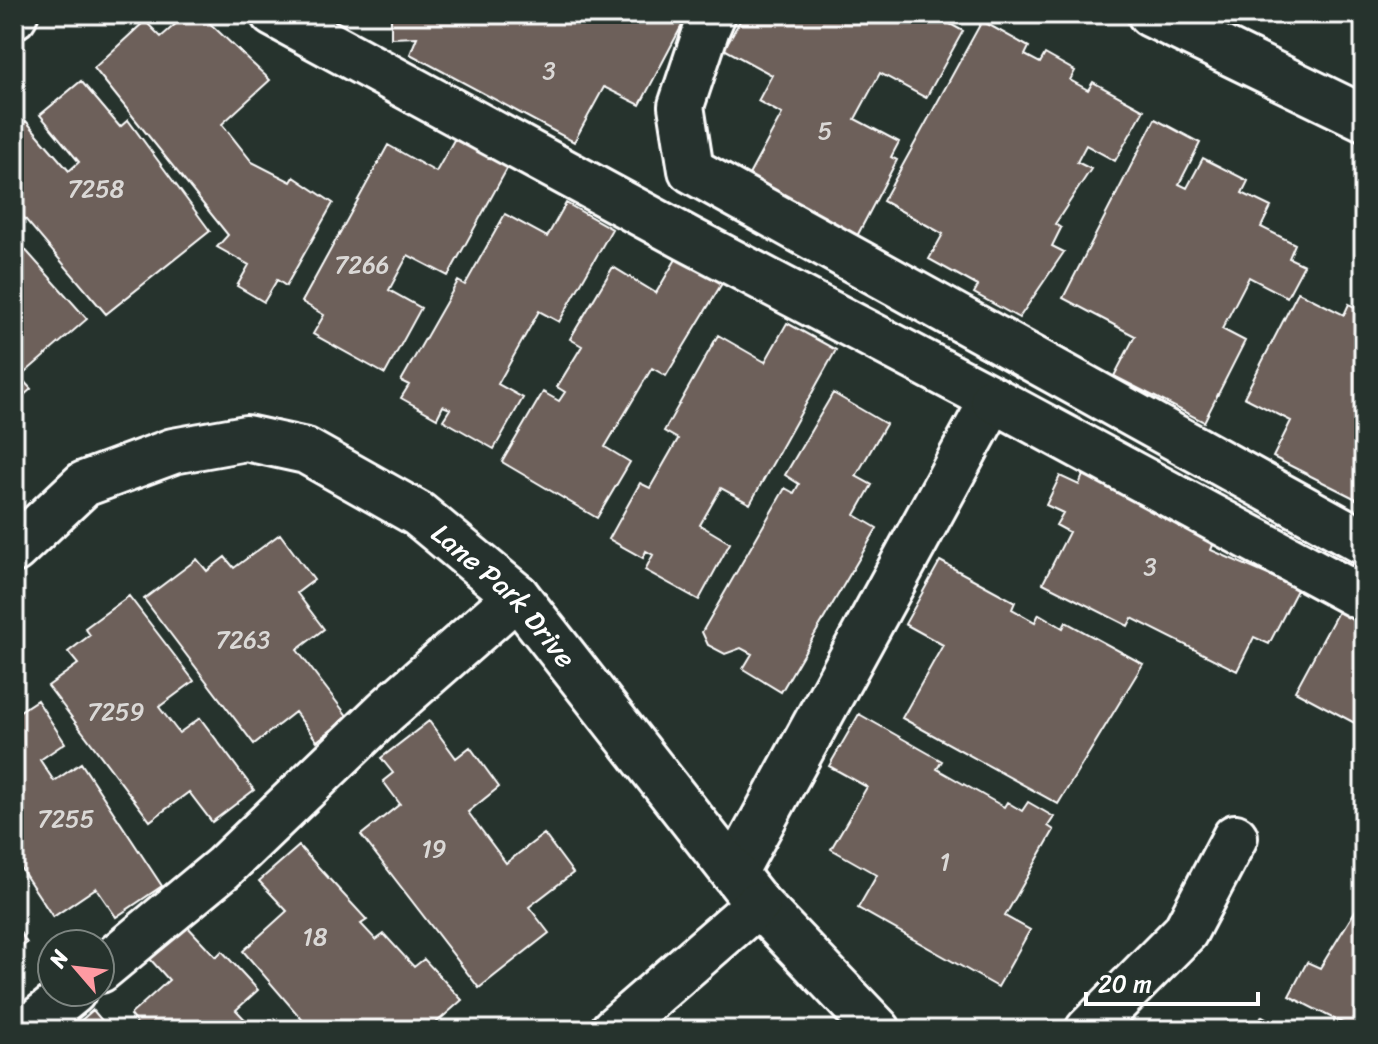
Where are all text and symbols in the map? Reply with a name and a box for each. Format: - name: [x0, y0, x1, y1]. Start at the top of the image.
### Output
- house number: 3: [542, 50, 556, 92]
- house number: 5: [818, 110, 832, 152]
- house number: 7258: [68, 168, 124, 210]
- house number: 7266: [335, 244, 389, 286]
- street label: Lane Park Drive: [420, 510, 589, 679]
- house number: 3: [1143, 546, 1157, 588]
- house number: 7263: [216, 619, 270, 661]
- house number: 7259: [88, 691, 144, 733]
- house number: 7255: [38, 798, 94, 840]
- house number: 19: [421, 828, 447, 870]
- house number: 1: [940, 841, 950, 883]
- house number: 18: [303, 916, 327, 958]
- north arrow: [36, 928, 116, 1008]
- text: N: [38, 942, 80, 976]
- scale bar: [1086, 956, 1258, 1006]
- text: 20 m: [1098, 963, 1152, 1005]

